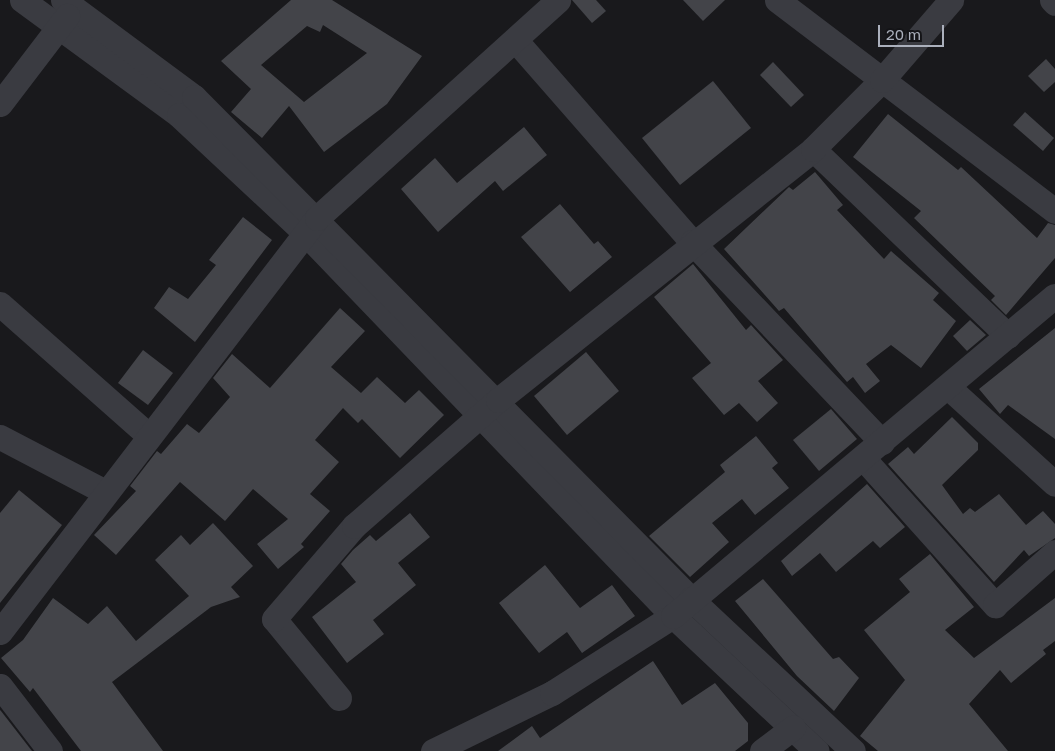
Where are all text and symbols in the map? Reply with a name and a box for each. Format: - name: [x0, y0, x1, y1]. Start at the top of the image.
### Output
- scale bar: [880, 15, 946, 47]
- text: 20 m: [886, 25, 921, 43]

